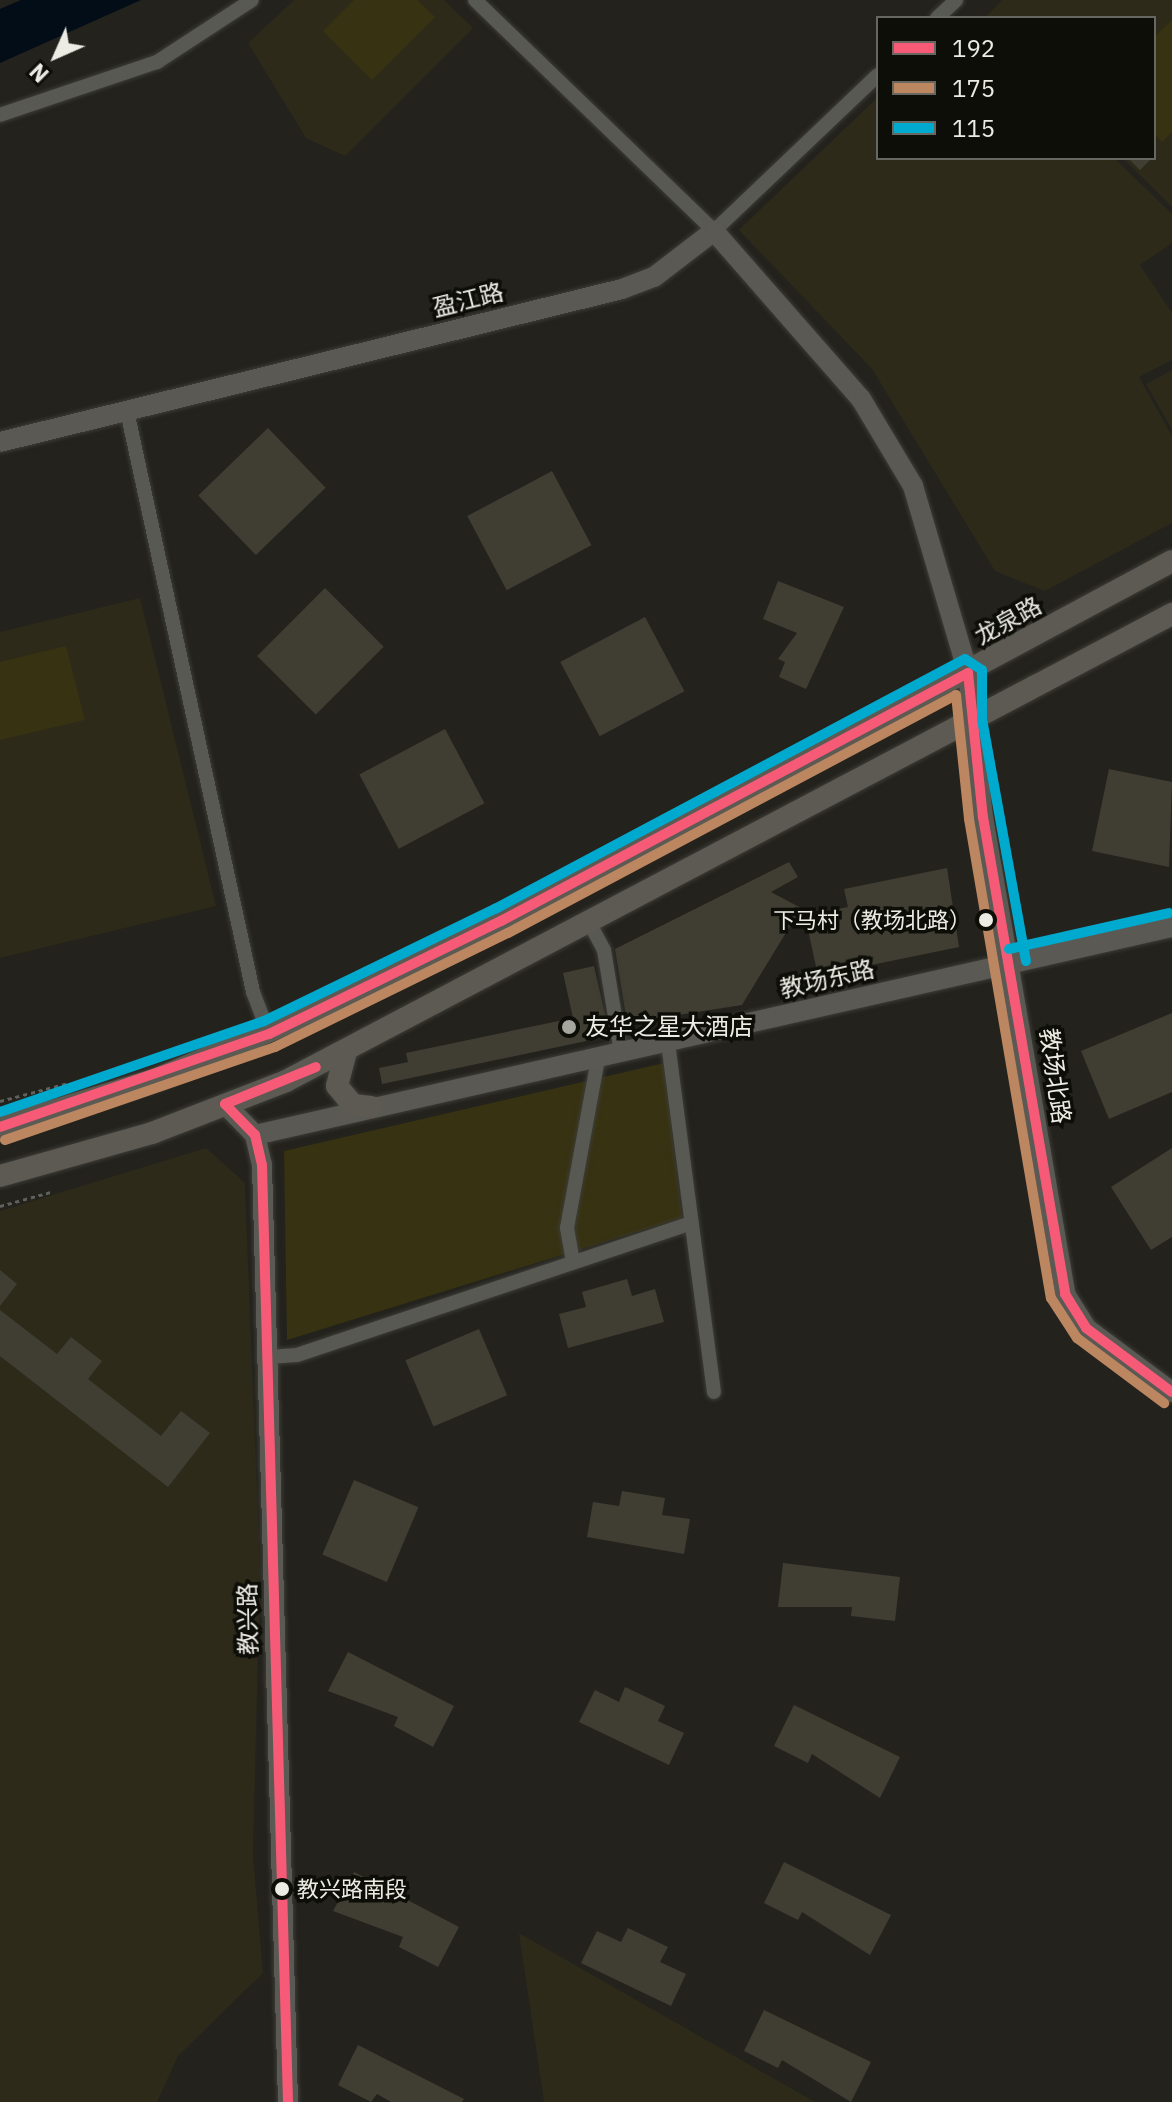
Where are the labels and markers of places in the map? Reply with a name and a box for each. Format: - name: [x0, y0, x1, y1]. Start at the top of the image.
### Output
- place label: 下马村（教场北路）: [773, 907, 971, 933]
- marker: 下马村（教场北路）: [978, 912, 994, 928]
- place label: 友华之星大酒店: [585, 1013, 753, 1041]
- marker: 友华之星大酒店: [560, 1018, 578, 1036]
- place label: 教兴路南段: [297, 1876, 407, 1902]
- marker: 教兴路南段: [274, 1881, 290, 1897]

